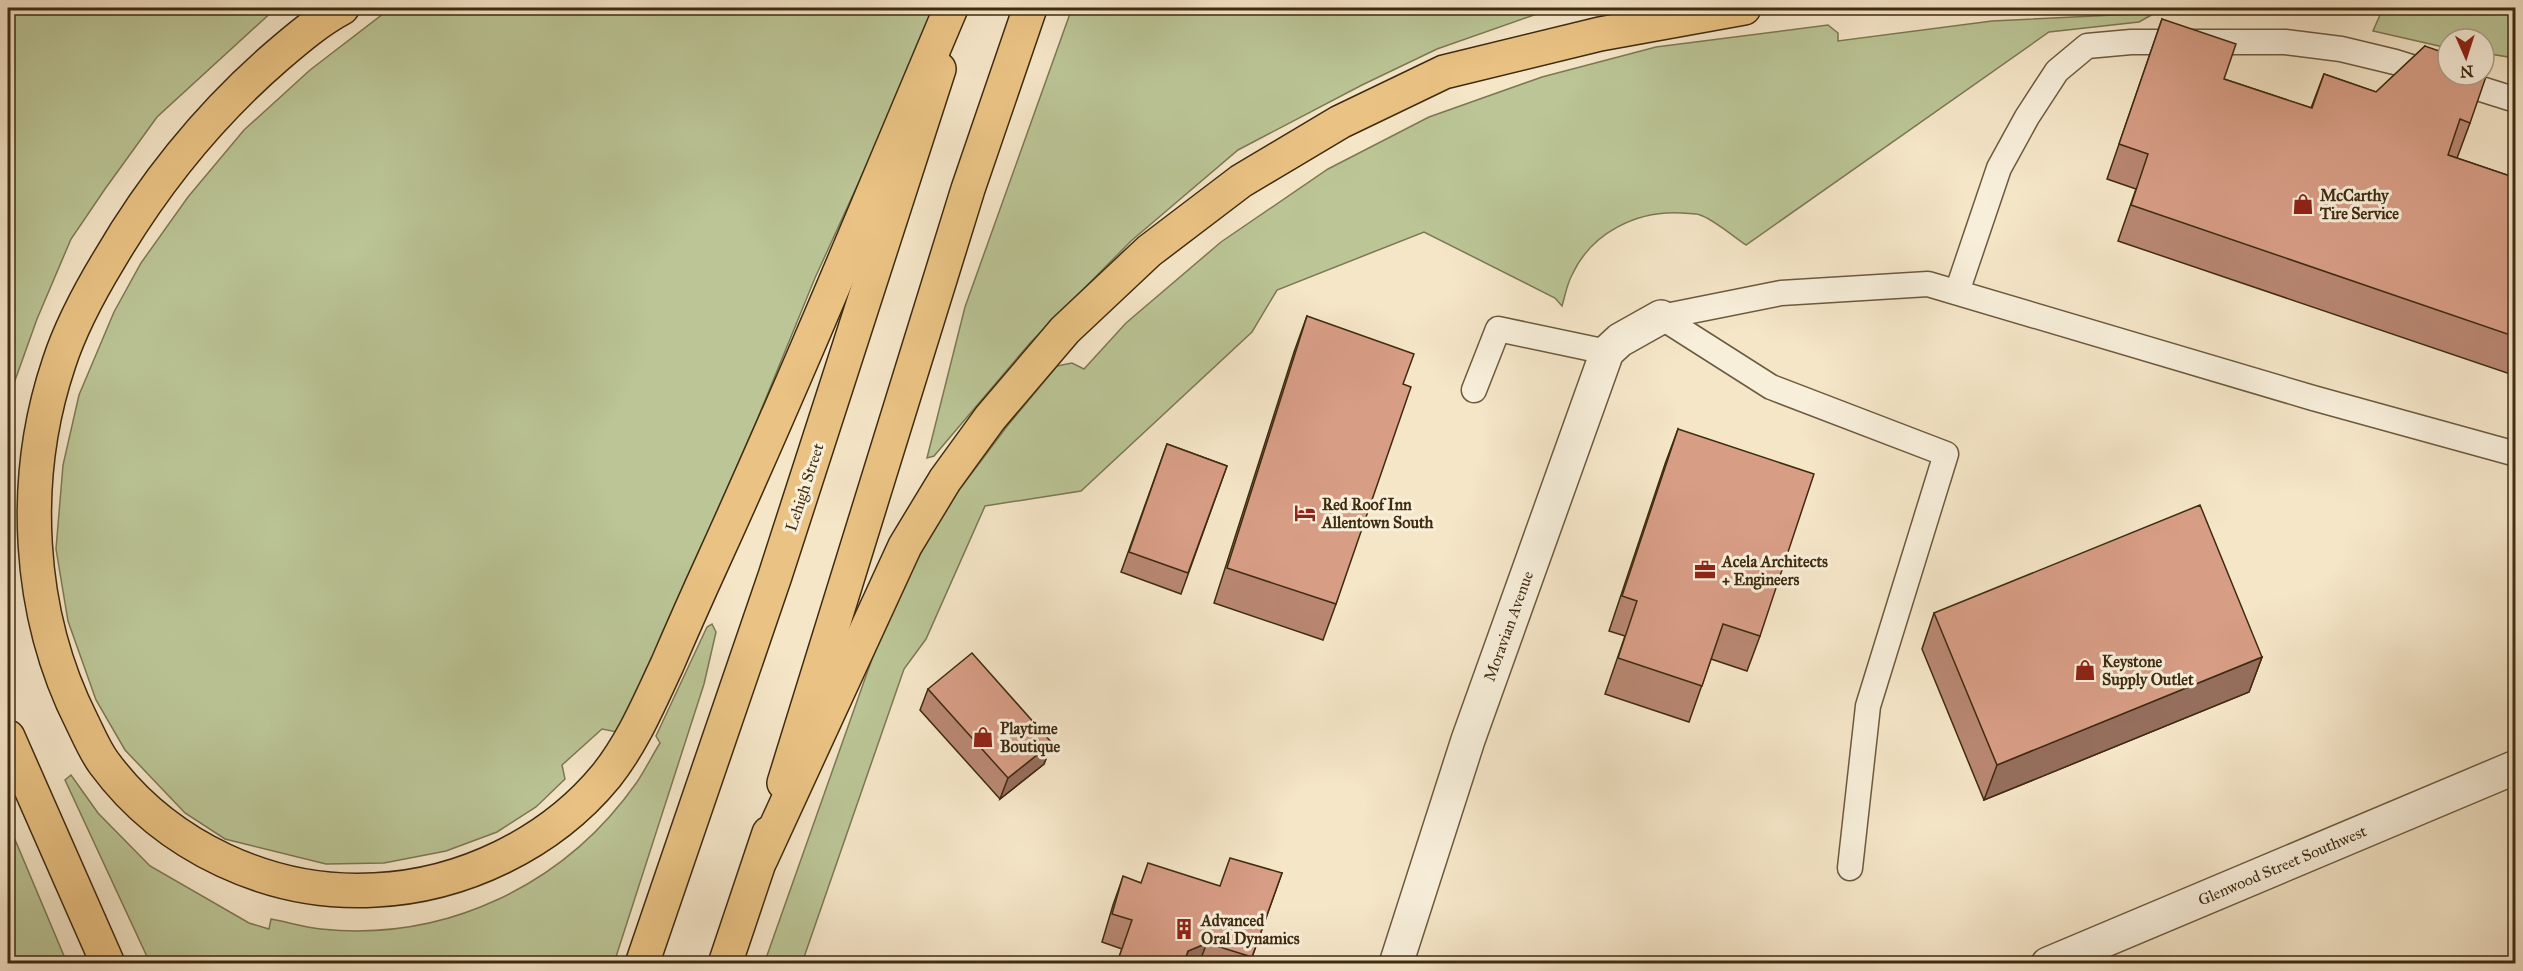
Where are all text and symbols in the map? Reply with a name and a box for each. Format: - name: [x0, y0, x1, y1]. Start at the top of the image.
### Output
- north arrow: [2436, 27, 2496, 87]
- text: N: [2459, 62, 2474, 81]
- place label: McCarthy Tire Service: [2319, 186, 2399, 223]
- shop icon: McCarthy Tire Service: [2291, 192, 2315, 216]
- street label: Lehigh Street: [781, 440, 829, 534]
- place label: Red Roof Inn Allentown South: [1321, 495, 1434, 532]
- hotel icon: Red Roof Inn Allentown South: [1293, 501, 1317, 525]
- place label: Acela Architects + Engineers: [1721, 552, 1828, 590]
- office icon: Acela Architects + Engineers: [1693, 558, 1717, 582]
- street label: Moravian Avenue: [1480, 568, 1537, 684]
- place label: Keystone Supply Outlet: [2102, 652, 2194, 690]
- shop icon: Keystone Supply Outlet: [2073, 658, 2097, 682]
- place label: Playtime Boutique: [1000, 719, 1060, 757]
- shop icon: Playtime Boutique: [971, 725, 995, 749]
- street label: Glenwood Street Southwest: [2195, 821, 2370, 910]
- place label: Advanced Oral Dynamics: [1200, 911, 1300, 949]
- building icon: Advanced Oral Dynamics: [1172, 917, 1196, 941]

